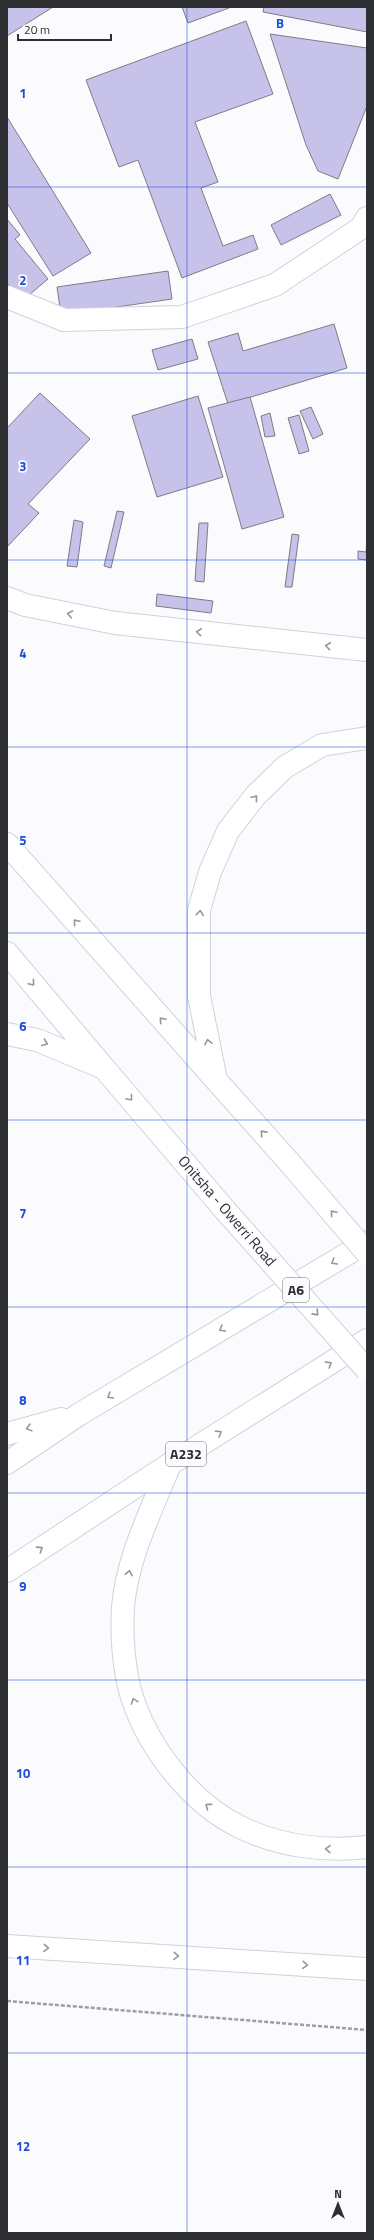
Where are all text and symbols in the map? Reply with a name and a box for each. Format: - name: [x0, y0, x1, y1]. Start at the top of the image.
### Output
- text: B: [276, 13, 284, 33]
- scale bar: [18, 16, 111, 42]
- text: 20 m: [24, 20, 50, 39]
- text: 1: [19, 83, 27, 103]
- text: 2: [19, 270, 27, 290]
- text: 3: [19, 456, 27, 476]
- one-way arrow: [67, 610, 74, 619]
- one-way arrow: [196, 628, 202, 637]
- one-way arrow: [325, 642, 331, 651]
- text: 4: [19, 643, 27, 663]
- one-way arrow: [250, 795, 257, 802]
- text: 5: [19, 830, 27, 850]
- one-way arrow: [195, 910, 204, 916]
- one-way arrow: [73, 919, 81, 927]
- one-way arrow: [28, 978, 35, 986]
- text: 6: [19, 1016, 27, 1036]
- one-way arrow: [160, 1017, 167, 1024]
- one-way arrow: [41, 1039, 48, 1047]
- one-way arrow: [204, 1039, 212, 1045]
- one-way arrow: [125, 1093, 132, 1100]
- one-way arrow: [261, 1131, 268, 1138]
- street label: Onitsha - Owerri Road: [173, 1150, 282, 1271]
- text: 7: [19, 1203, 27, 1223]
- one-way arrow: [330, 1210, 337, 1217]
- one-way arrow: [331, 1257, 338, 1265]
- road number: A6: [283, 1278, 309, 1302]
- one-way arrow: [311, 1308, 318, 1315]
- one-way arrow: [219, 1324, 226, 1331]
- one-way arrow: [325, 1361, 332, 1368]
- text: 8: [19, 1390, 27, 1410]
- one-way arrow: [107, 1391, 114, 1398]
- one-way arrow: [26, 1423, 33, 1432]
- one-way arrow: [215, 1430, 222, 1437]
- road number: A232: [166, 1442, 206, 1466]
- one-way arrow: [35, 1547, 42, 1554]
- one-way arrow: [125, 1570, 133, 1576]
- text: 9: [19, 1576, 27, 1596]
- one-way arrow: [130, 1698, 138, 1705]
- text: 10: [16, 1763, 30, 1783]
- one-way arrow: [205, 1804, 212, 1811]
- one-way arrow: [325, 1845, 331, 1853]
- one-way arrow: [43, 1944, 49, 1953]
- text: 11: [16, 1950, 30, 1970]
- one-way arrow: [173, 1952, 179, 1961]
- one-way arrow: [302, 1960, 308, 1969]
- text: 12: [16, 2136, 30, 2156]
- north arrow: [318, 2184, 358, 2224]
- text: N: [334, 2186, 342, 2202]

